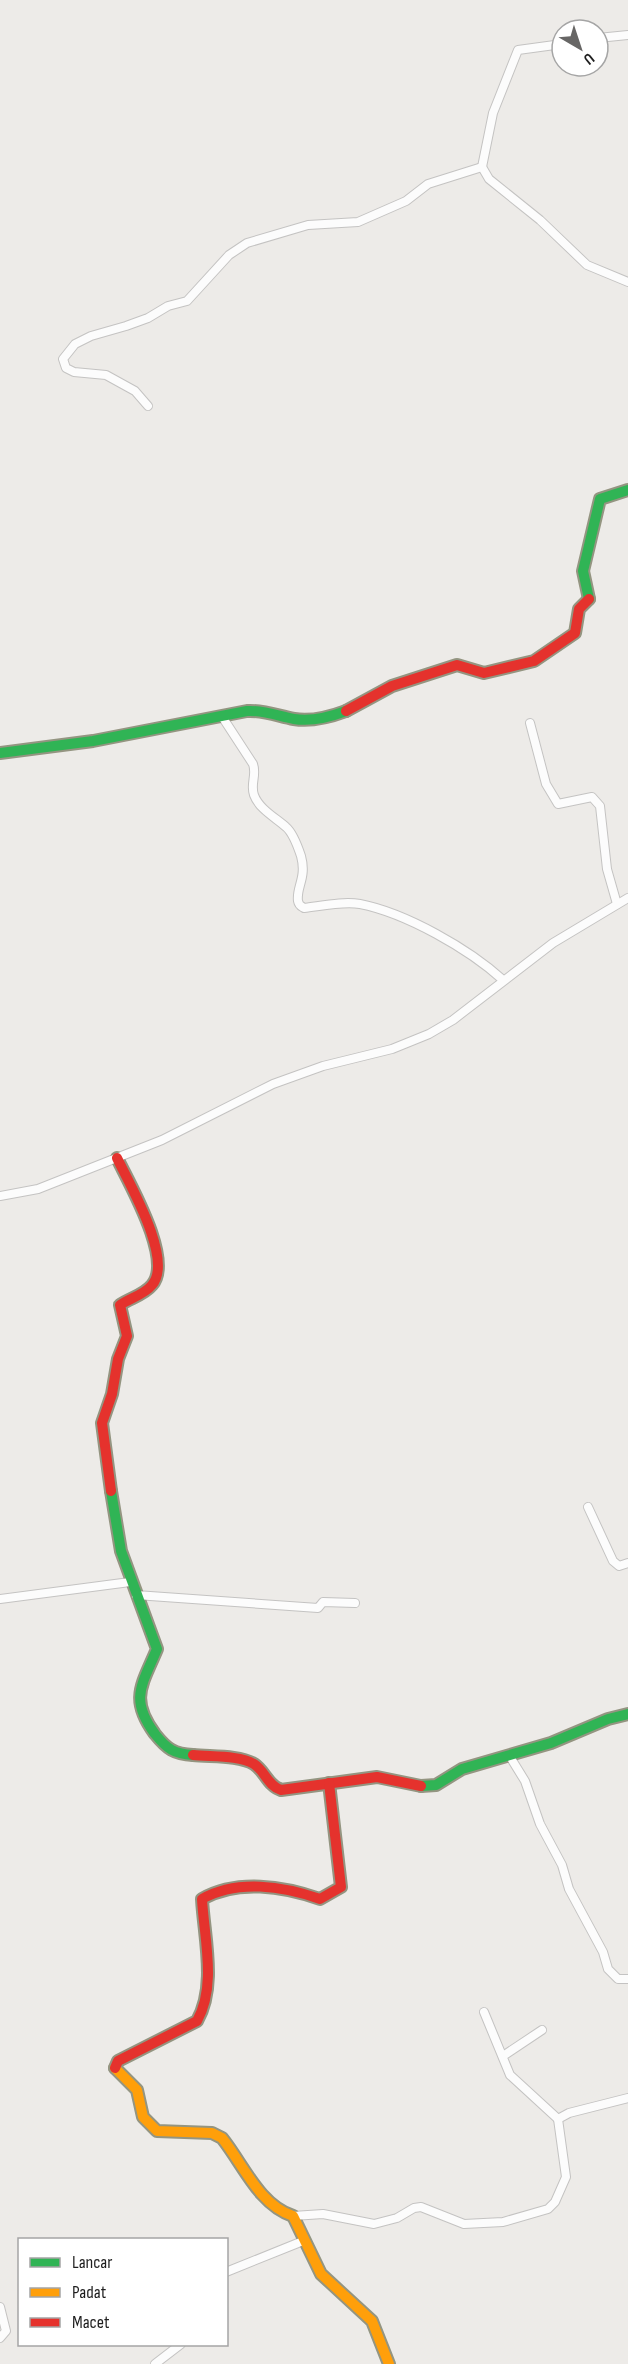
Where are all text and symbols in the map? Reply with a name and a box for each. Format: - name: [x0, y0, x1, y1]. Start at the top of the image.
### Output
- north arrow: [550, 18, 610, 78]
- text: U: [579, 48, 598, 68]
- legend: [18, 2238, 228, 2346]
- text: Lancar: [72, 2252, 112, 2273]
- text: Padat: [72, 2282, 107, 2303]
- text: Macet: [72, 2312, 110, 2333]

